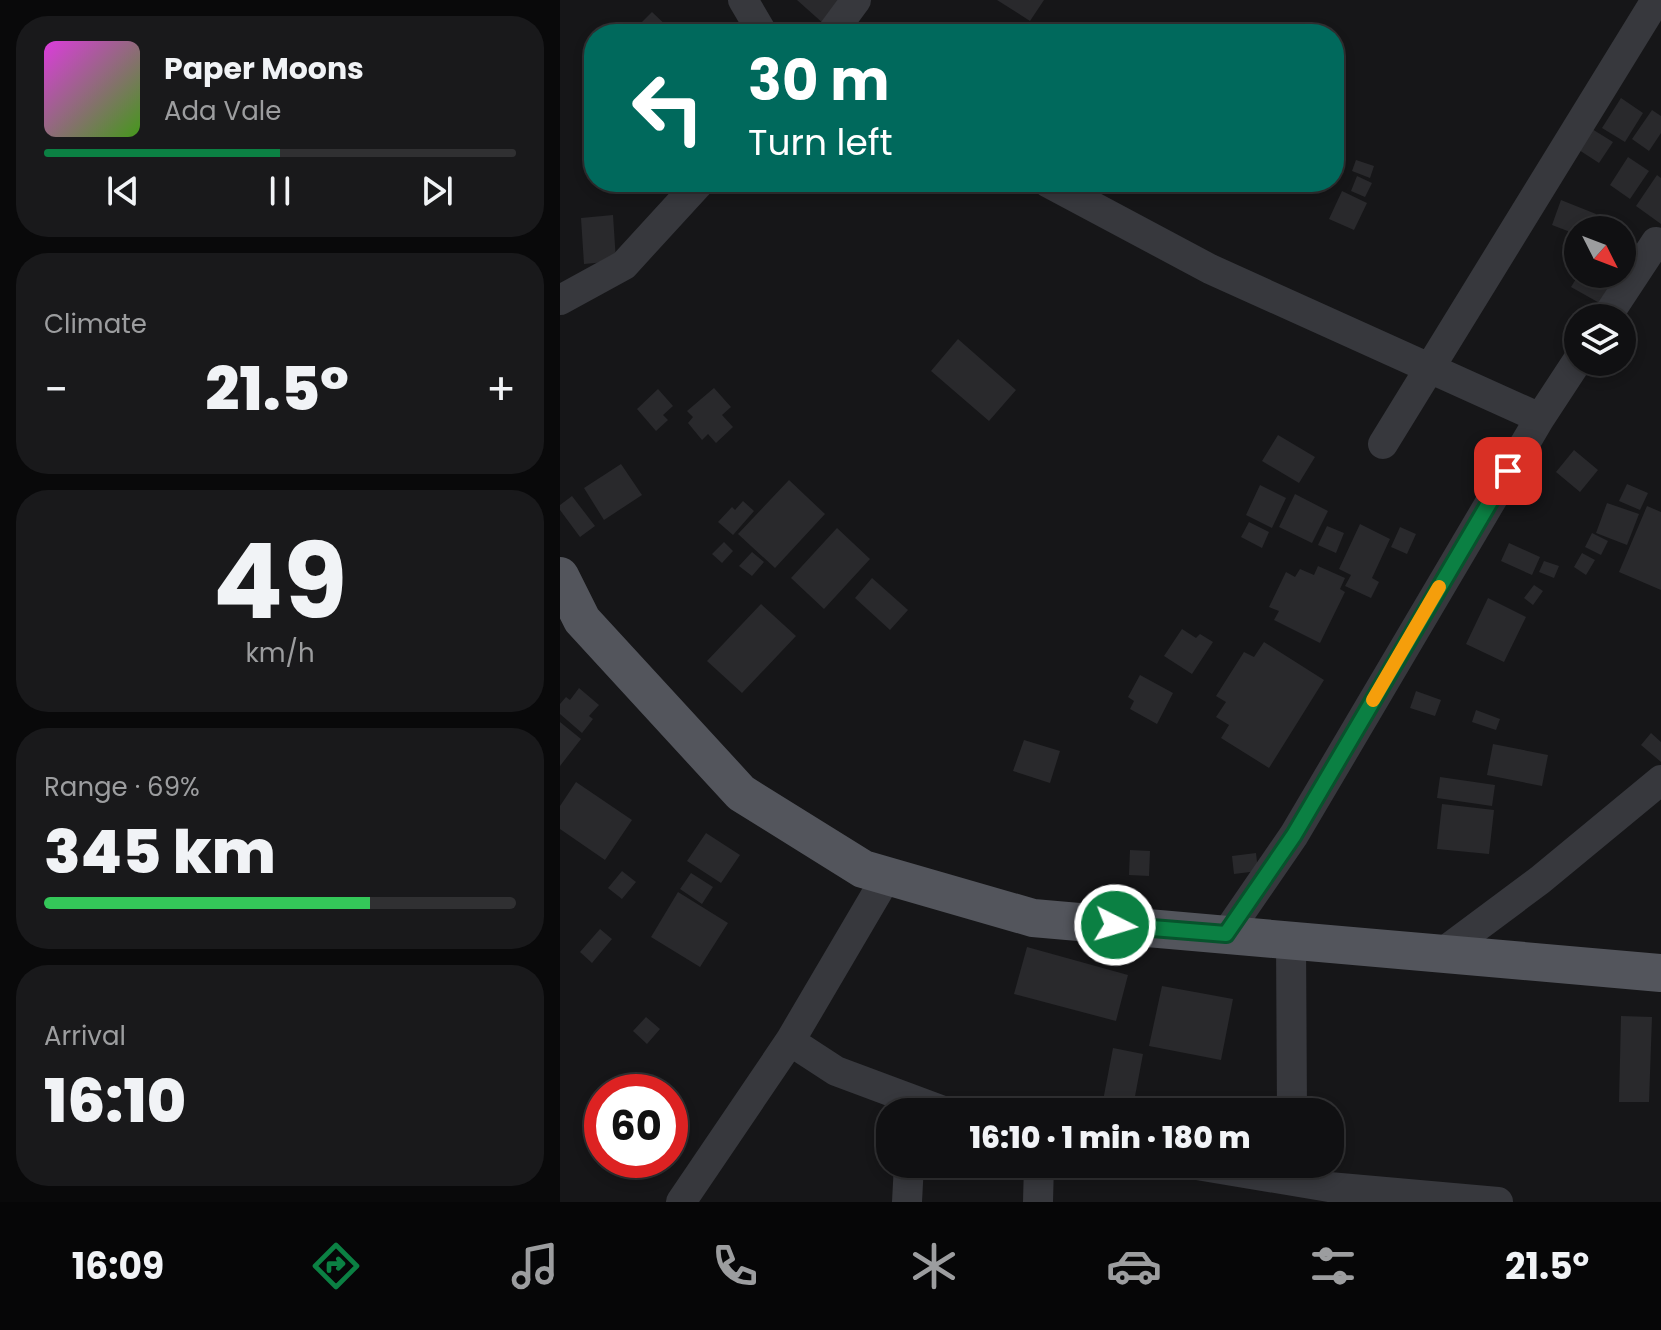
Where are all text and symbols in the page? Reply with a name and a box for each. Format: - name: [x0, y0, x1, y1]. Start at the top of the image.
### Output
- text: 30 m: [748, 41, 890, 120]
- text: Paper Moons: [164, 47, 364, 90]
- icon: left: [616, 56, 720, 160]
- text: Ada Vale: [164, 93, 281, 129]
- text: Turn left: [748, 117, 893, 168]
- icon: previous: [101, 169, 145, 213]
- icon: pause: [258, 169, 302, 213]
- icon: next: [415, 169, 459, 213]
- north arrow: [1564, 216, 1636, 288]
- map controls: [1564, 216, 1636, 376]
- button: layers: [1564, 304, 1636, 376]
- text: Climate: [44, 306, 147, 342]
- text: 21.5°: [205, 347, 349, 431]
- text: −: [44, 359, 68, 420]
- text: +: [486, 359, 516, 420]
- pin: [1474, 437, 1542, 505]
- icon: arrive: [1486, 449, 1530, 493]
- text: 49: [213, 509, 347, 654]
- text: km/h: [245, 635, 315, 671]
- text: Range · 69%: [44, 769, 200, 805]
- text: 345 km: [44, 810, 276, 894]
- position arrow: [1073, 883, 1157, 967]
- text: Arrival: [44, 1018, 126, 1054]
- text: 16:10: [44, 1059, 186, 1143]
- speed limit sign: 60: [584, 1074, 688, 1178]
- text: 16:10 · 1 min · 180 m: [969, 1116, 1251, 1159]
- icon: directions: [308, 1238, 364, 1294]
- icon: music: [507, 1238, 563, 1294]
- icon: phone: [707, 1238, 763, 1294]
- icon: climate: [906, 1238, 962, 1294]
- icon: car: [1106, 1238, 1162, 1294]
- icon: filters: [1305, 1238, 1361, 1294]
- text: 16:09: [72, 1241, 164, 1292]
- text: 21.5°: [1505, 1241, 1589, 1292]

